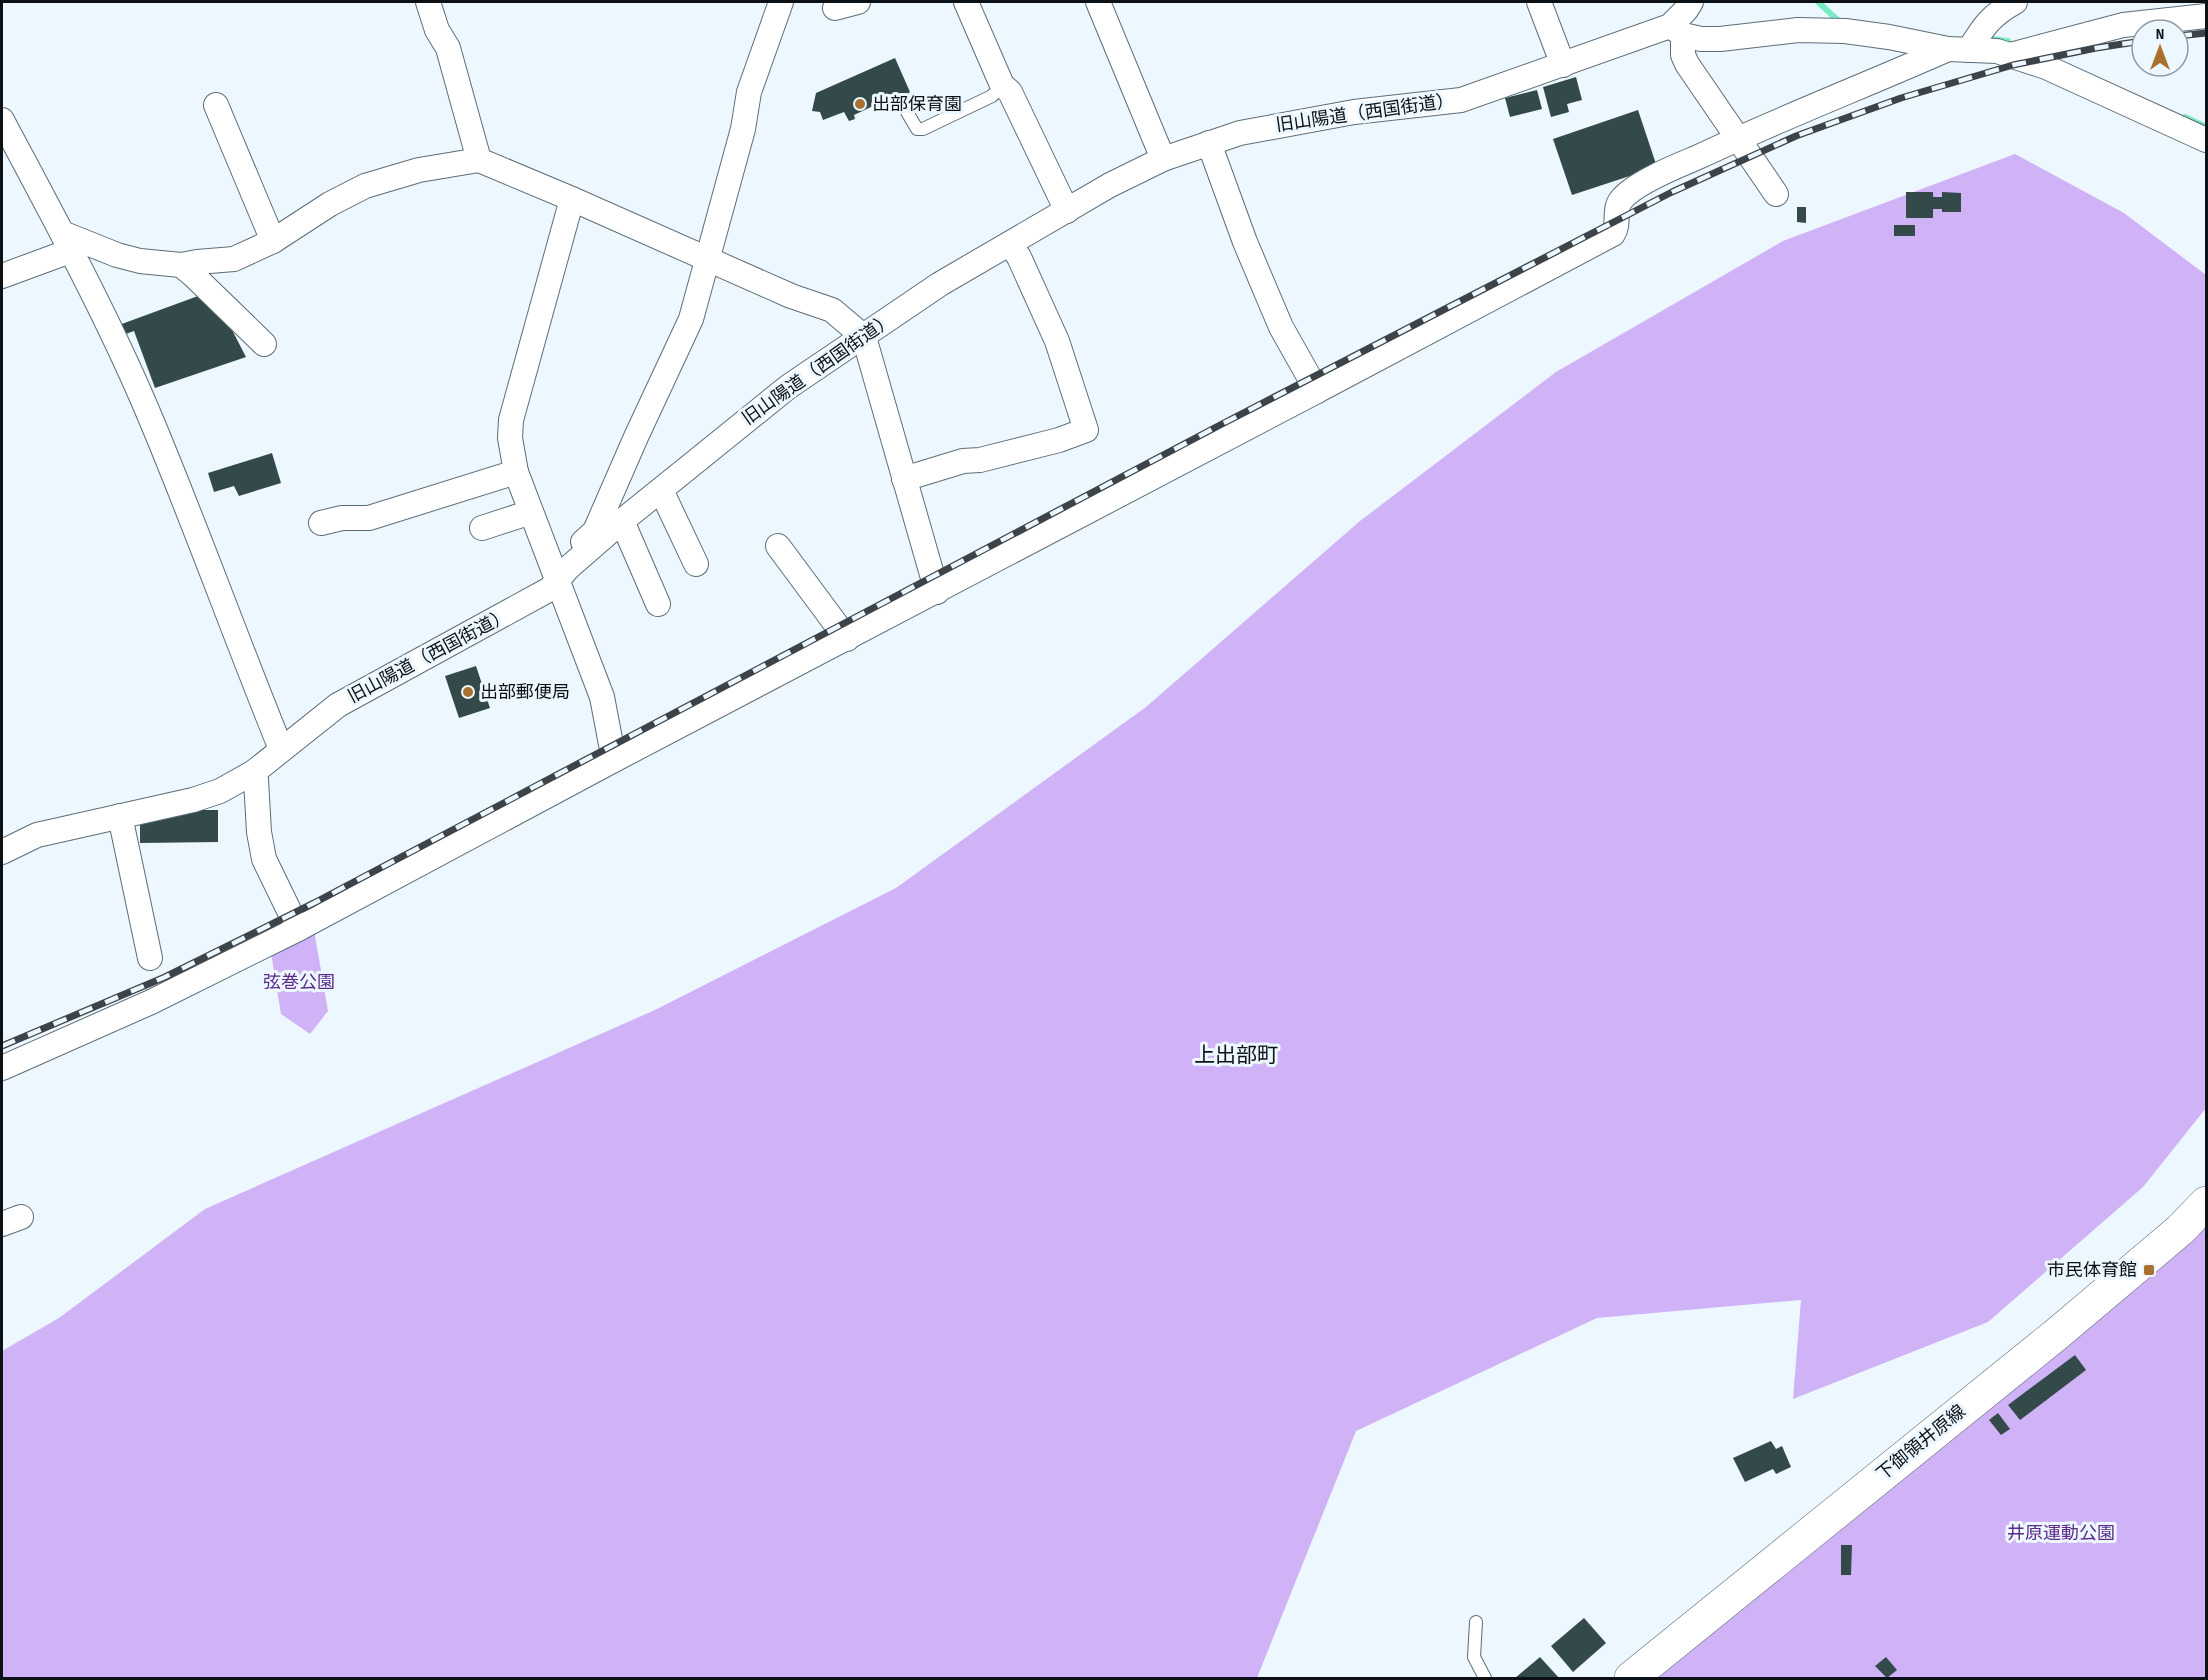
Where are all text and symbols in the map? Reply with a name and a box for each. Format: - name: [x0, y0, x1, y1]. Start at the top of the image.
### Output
- north arrow: [2130, 18, 2190, 78]
- text: N: [2156, 25, 2164, 44]
- street label: 旧山陽道（西国街道）: [1274, 90, 1456, 136]
- place label: 出部保育園: [872, 94, 962, 115]
- marker: 出部保育園: [853, 97, 867, 111]
- street label: 旧山陽道（西国街道）: [738, 309, 898, 429]
- street label: 旧山陽道（西国街道）: [345, 604, 513, 708]
- place label: 出部郵便局: [480, 682, 570, 703]
- marker: 出部郵便局: [461, 685, 475, 699]
- park label: 弦巻公園: [263, 972, 335, 993]
- district label: 上出部町: [1194, 1043, 1278, 1068]
- place label: 市民体育館: [2047, 1260, 2137, 1281]
- marker: 市民体育館: [2142, 1263, 2156, 1277]
- street label: 下御領井原線: [1872, 1401, 1970, 1485]
- park label: 井原運動公園: [2007, 1523, 2115, 1544]

